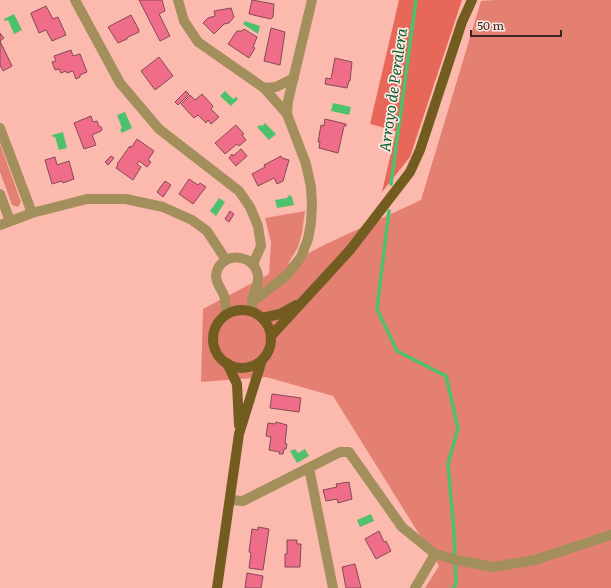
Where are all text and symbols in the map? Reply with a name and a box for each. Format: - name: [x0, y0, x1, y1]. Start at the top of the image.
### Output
- scale bar: [471, 12, 561, 38]
- text: 50 m: [477, 16, 504, 34]
- water label: Arroyo de Peralera: [372, 26, 412, 154]

